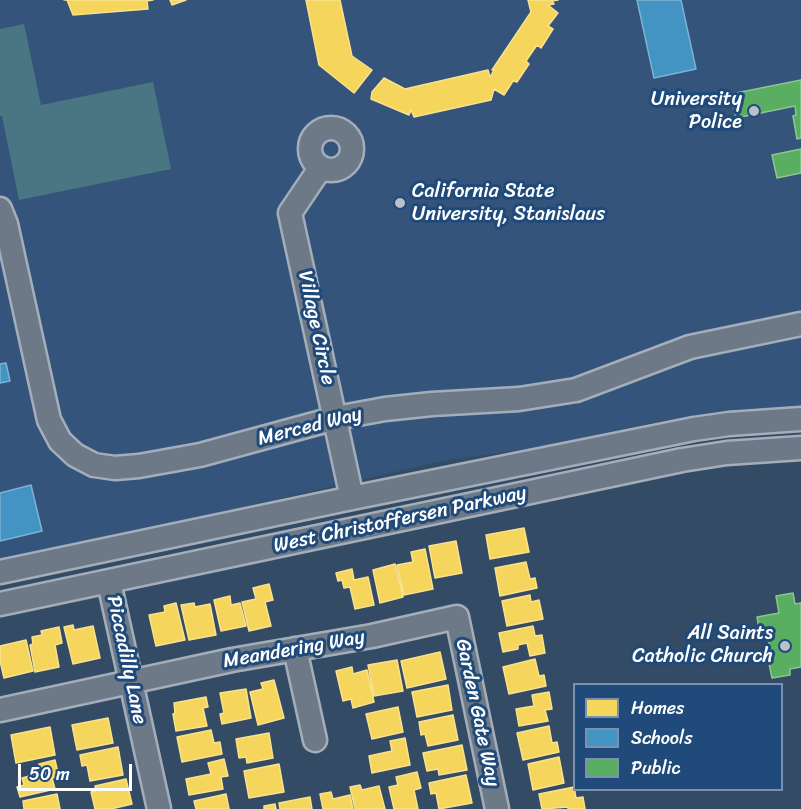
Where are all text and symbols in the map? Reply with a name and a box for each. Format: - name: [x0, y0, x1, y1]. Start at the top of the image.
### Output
- place label: University Police: [651, 88, 742, 135]
- marker: University Police: [747, 104, 761, 118]
- place label: California State University, Stanislaus: [412, 180, 605, 227]
- marker: California State University, Stanislaus: [393, 196, 407, 210]
- street label: Village Circle: [292, 269, 340, 387]
- street label: Merced Way: [255, 402, 365, 452]
- street label: West Christoffersen Parkway: [271, 481, 529, 559]
- street label: Piccadilly Lane: [101, 593, 151, 727]
- place label: All Saints Catholic Church: [632, 622, 773, 669]
- street label: Meandering Way: [221, 626, 367, 674]
- street label: Garden Gate Way: [450, 637, 504, 789]
- marker: All Saints Catholic Church: [778, 639, 792, 653]
- legend: [573, 683, 783, 791]
- text: Homes: [631, 692, 684, 724]
- text: Schools: [631, 722, 692, 754]
- scale bar: [21, 752, 135, 790]
- text: Public: [631, 752, 681, 784]
- text: 50 m: [29, 758, 70, 790]

